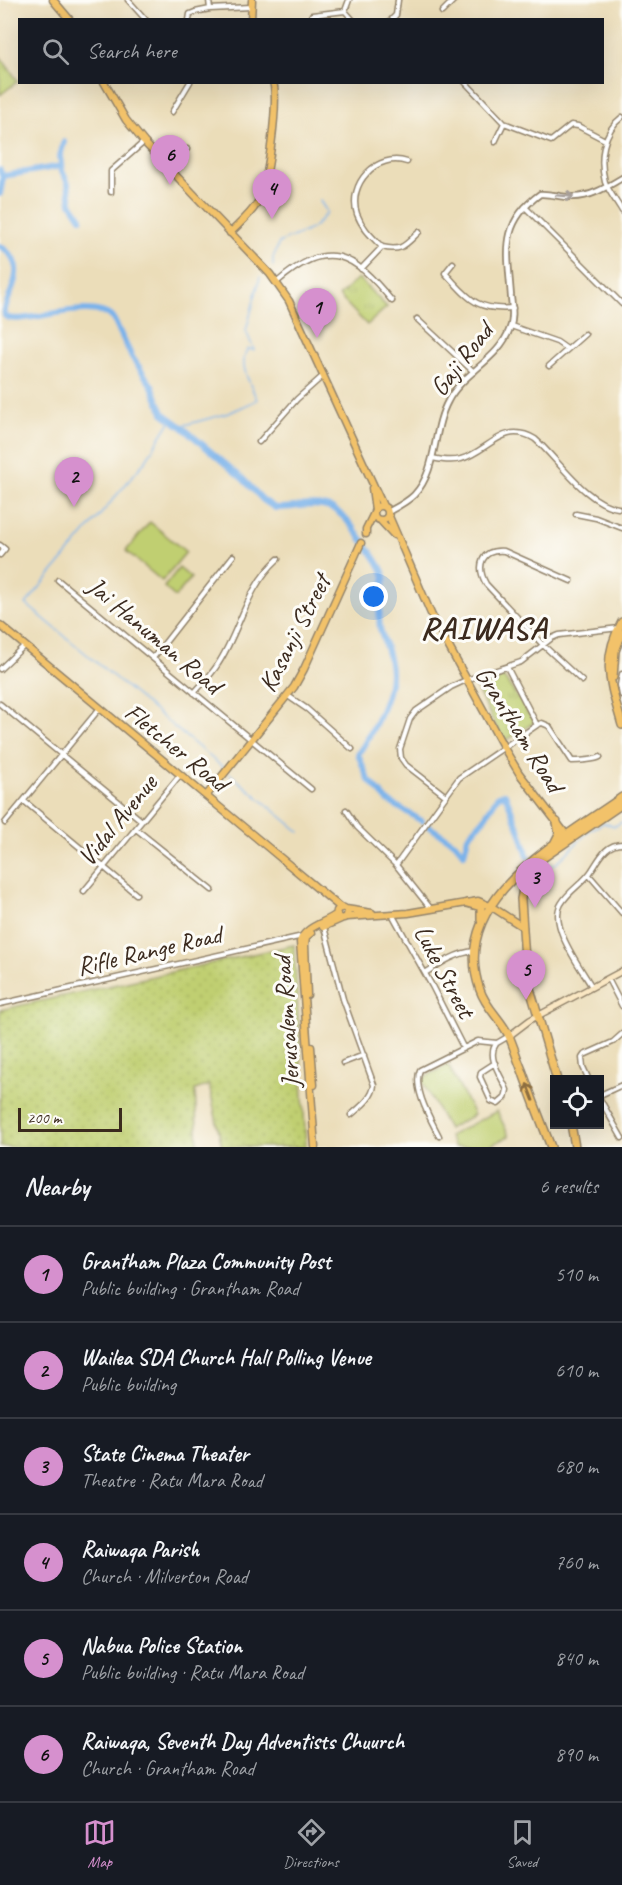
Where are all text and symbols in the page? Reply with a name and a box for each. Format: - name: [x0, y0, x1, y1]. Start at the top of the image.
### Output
- search box: [18, 18, 604, 84]
- icon: search: [39, 35, 72, 68]
- text: Search here: [87, 37, 177, 65]
- pin: 6: [150, 136, 190, 185]
- pin: 4: [252, 170, 292, 219]
- one-way arrow: [554, 191, 574, 202]
- pin: 1: [298, 288, 336, 338]
- street label: Gaji Road: [422, 313, 503, 403]
- pin: 2: [54, 458, 94, 507]
- street label: Kasanji Street: [251, 566, 340, 697]
- street label: Jai Hanuman Road: [79, 568, 232, 704]
- your location: [359, 582, 388, 611]
- district label: RAIWASA: [420, 608, 549, 649]
- street label: Grantham Road: [468, 660, 573, 802]
- street label: Fletcher Road: [118, 696, 238, 802]
- street label: Vidal Avenue: [70, 767, 165, 873]
- pin: 3: [516, 858, 554, 908]
- street label: Rifle Range Road: [74, 917, 228, 983]
- street label: Luke Street: [406, 919, 484, 1025]
- pin: 5: [506, 950, 546, 1000]
- street label: Jerusalem Road: [265, 951, 308, 1091]
- map controls: [550, 1075, 604, 1129]
- button: locate: [550, 1075, 604, 1129]
- one-way arrow: [524, 1083, 535, 1102]
- scale bar: [18, 1105, 122, 1132]
- text: 200 m: [27, 1108, 61, 1128]
- text: Nearby: [24, 1170, 89, 1203]
- text: 6 results: [539, 1174, 598, 1199]
- text: Grantham Plaza Community Post: [81, 1248, 331, 1276]
- text: 1: [39, 1262, 48, 1287]
- text: 510 m: [555, 1262, 598, 1287]
- text: Public building · Grantham Road: [81, 1276, 299, 1301]
- text: Wailea SDA Church Hall Polling Venue: [81, 1344, 371, 1372]
- text: 2: [39, 1358, 48, 1383]
- text: 610 m: [555, 1358, 598, 1383]
- text: Public building: [81, 1372, 176, 1397]
- text: State Cinema Theater: [81, 1440, 249, 1468]
- text: 3: [39, 1454, 48, 1479]
- text: 680 m: [555, 1454, 598, 1479]
- text: Theatre · Ratu Mara Road: [81, 1468, 263, 1493]
- text: Raiwaqa Parish: [81, 1536, 199, 1564]
- text: 4: [39, 1550, 48, 1575]
- text: 760 m: [555, 1550, 598, 1575]
- text: Church · Milverton Road: [81, 1564, 248, 1589]
- text: Nabua Police Station: [81, 1632, 242, 1660]
- text: 5: [39, 1646, 48, 1671]
- text: 840 m: [555, 1646, 598, 1671]
- text: Public building · Ratu Mara Road: [81, 1660, 304, 1685]
- text: Raiwaqa, Seventh Day Adventists Chuurch: [81, 1728, 404, 1756]
- text: 6: [39, 1742, 48, 1767]
- text: 890 m: [555, 1742, 598, 1767]
- text: Church · Grantham Road: [81, 1756, 254, 1781]
- tab: Map: [83, 1816, 116, 1872]
- tab: Directions: [283, 1816, 339, 1872]
- tab: Saved: [506, 1816, 539, 1872]

